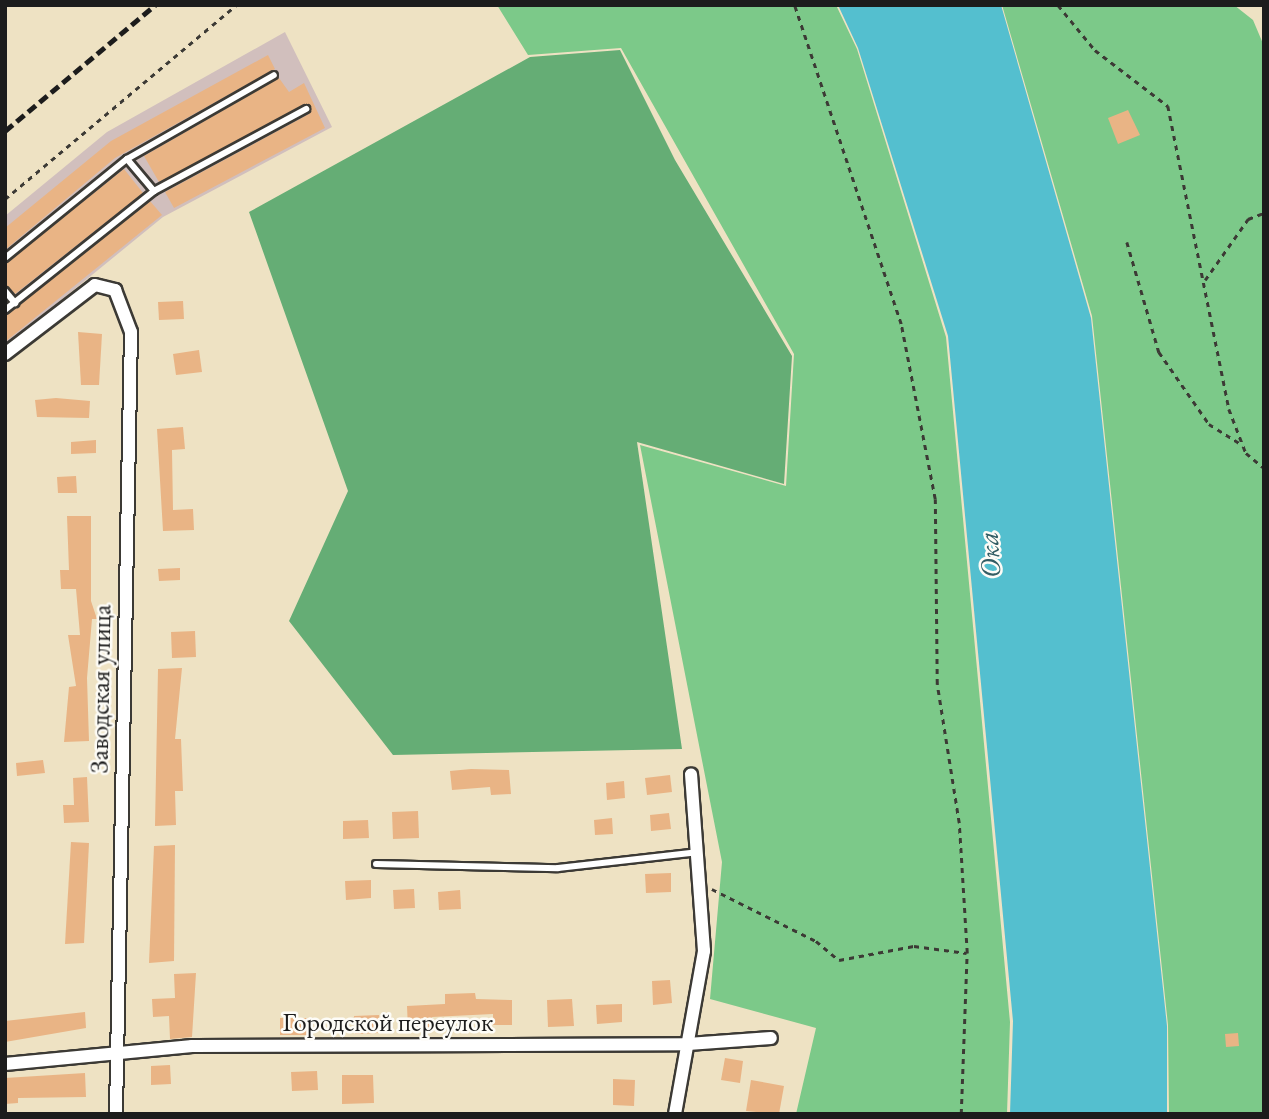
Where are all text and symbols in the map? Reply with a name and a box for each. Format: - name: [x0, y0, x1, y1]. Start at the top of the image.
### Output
- water label: Ока: [971, 531, 1007, 579]
- street label: Заводская улица: [84, 604, 118, 774]
- street label: Городской переулок: [283, 1007, 493, 1039]

